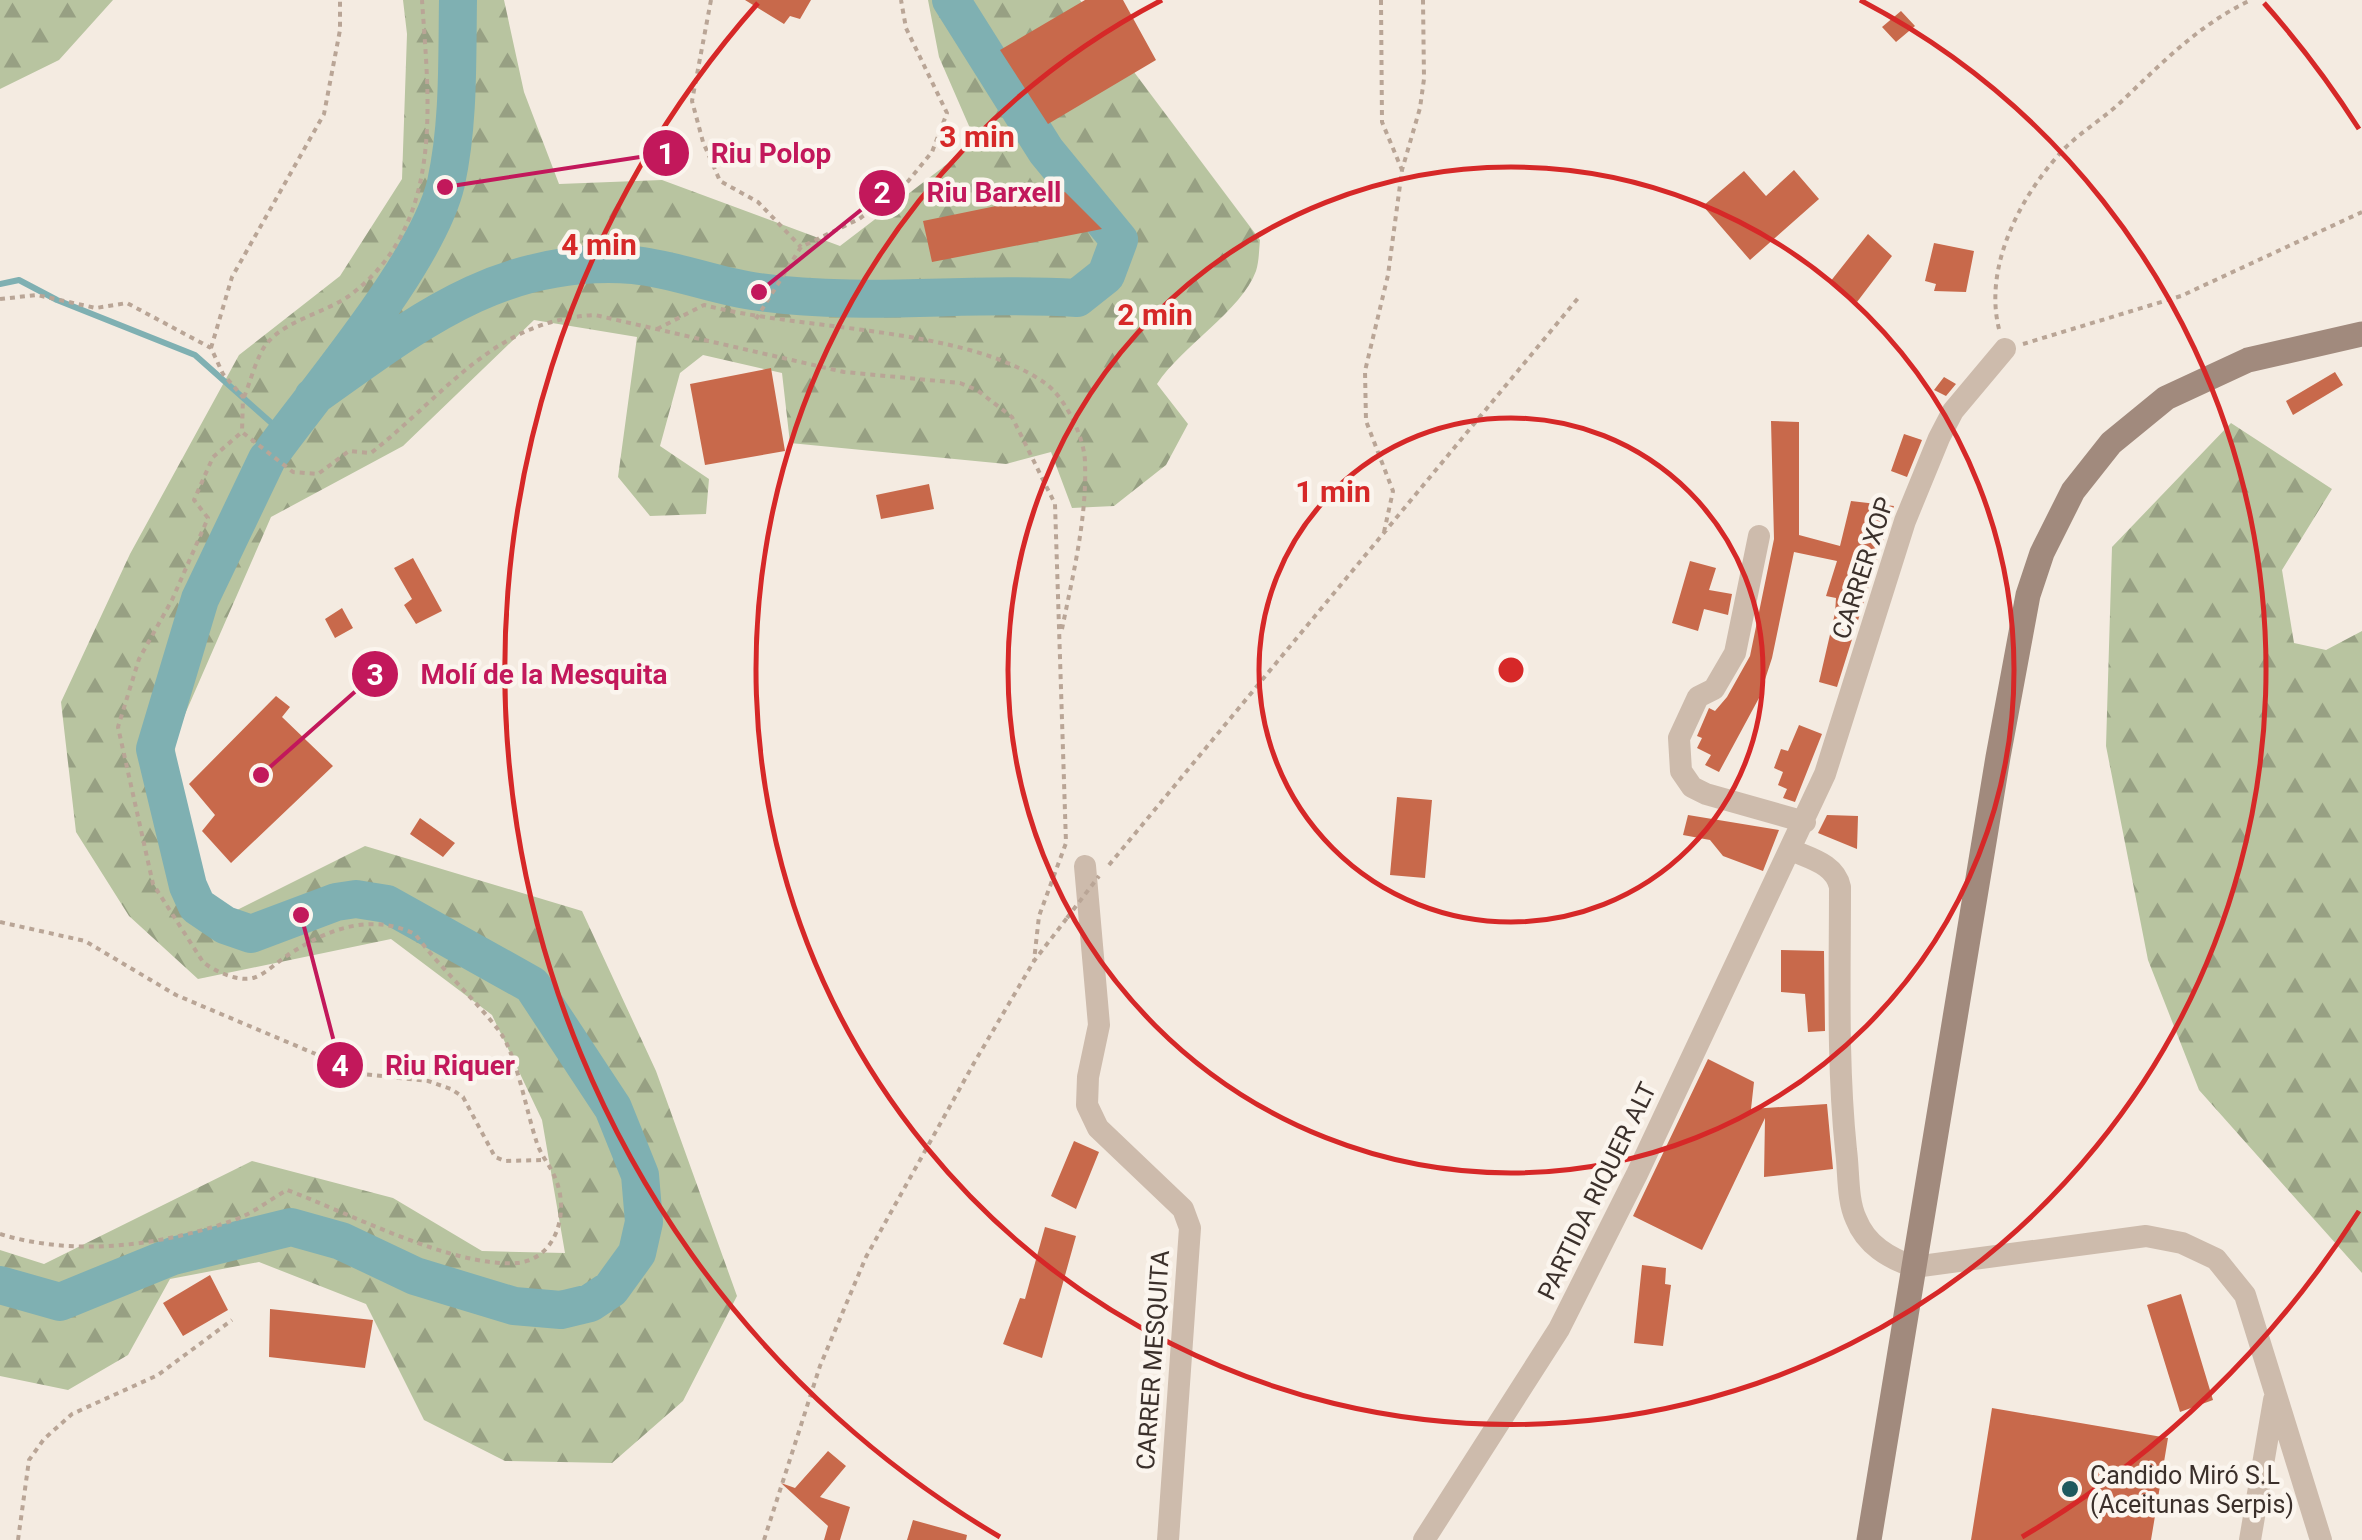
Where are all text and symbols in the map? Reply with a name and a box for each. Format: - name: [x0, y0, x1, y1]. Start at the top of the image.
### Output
- text: 3 min: [939, 119, 1015, 154]
- callout: Riu Polop: [641, 124, 851, 182]
- text: 1: [657, 136, 675, 171]
- text: Riu Polop: [711, 137, 831, 170]
- callout: Riu Barxell: [857, 164, 1082, 222]
- text: 2: [873, 175, 891, 210]
- text: Riu Barxell: [926, 176, 1062, 209]
- text: 4 min: [561, 227, 637, 262]
- text: 2 min: [1117, 297, 1193, 332]
- text: 1 min: [1295, 474, 1371, 509]
- street label: CARRER XOP: [1826, 493, 1900, 643]
- callout: Molí de la Mesquita: [350, 645, 687, 703]
- centre of rings: [1493, 652, 1529, 688]
- text: 3: [366, 657, 384, 692]
- text: Molí de la Mesquita: [421, 658, 667, 691]
- callout: Riu Riquer: [315, 1036, 535, 1094]
- text: 4: [331, 1048, 349, 1083]
- text: Riu Riquer: [385, 1049, 515, 1082]
- street label: PARTIDA RIQUER ALT: [1532, 1078, 1662, 1304]
- street label: CARRER MESQUITA: [1131, 1249, 1175, 1471]
- place label: Candido Miró S.L (Aceitunas Serpis): [2090, 1461, 2294, 1519]
- marker: Candido Miró S.L (Aceitunas Serpis): [2059, 1478, 2081, 1500]

